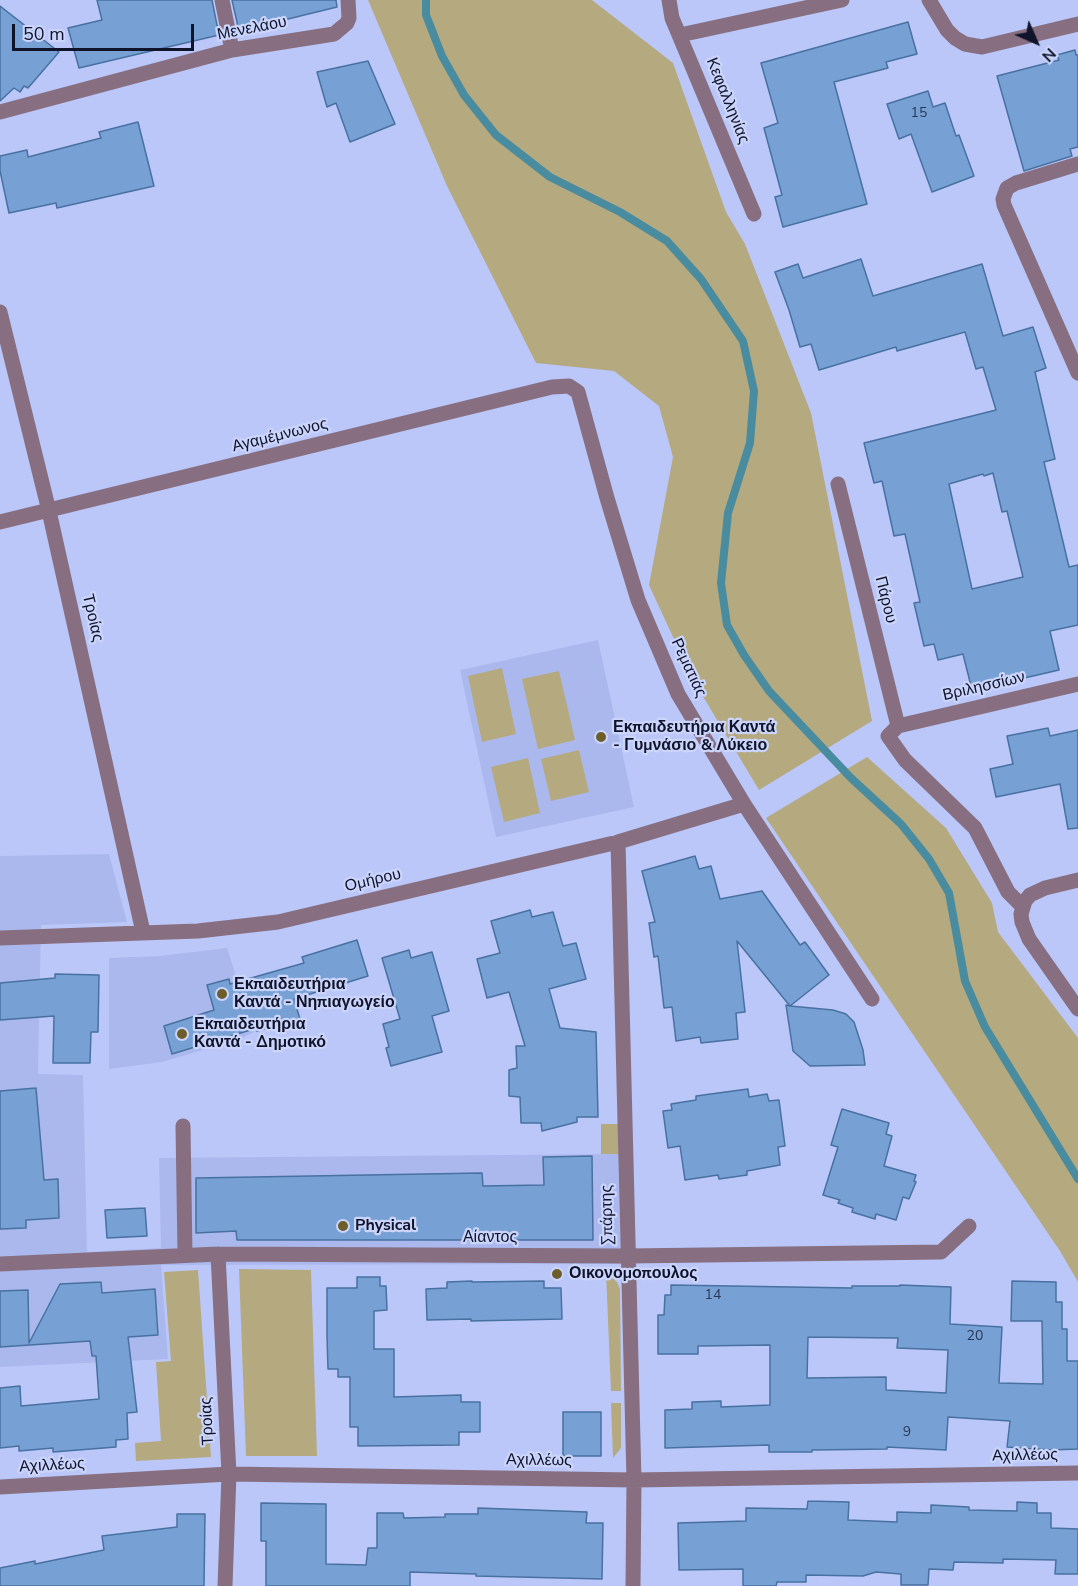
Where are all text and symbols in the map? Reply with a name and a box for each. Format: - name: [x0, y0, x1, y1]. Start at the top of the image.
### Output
- scale bar: [15, 12, 196, 50]
- north arrow: [1006, 12, 1066, 72]
- street label: Μενελάου: [216, 13, 288, 45]
- text: 50 m: [23, 22, 65, 46]
- text: N: [1037, 43, 1061, 67]
- street label: Κεφαλληνίας: [701, 55, 753, 147]
- house number: 15: [911, 106, 927, 122]
- street label: Αγαμέμνωνος: [230, 415, 330, 457]
- street label: Πάρου: [870, 575, 900, 625]
- street label: Τροίας: [77, 592, 107, 644]
- street label: Ρεματιάς: [666, 635, 710, 701]
- street label: Βριλησσίων: [941, 668, 1027, 706]
- place label: Εκπαιδευτήρια Καντά - Γυμνάσιο & Λύκειο: [613, 718, 775, 756]
- marker: Εκπαιδευτήρια Καντά - Γυμνάσιο & Λύκειο: [594, 730, 608, 744]
- street label: Ομήρου: [343, 865, 403, 897]
- place label: Εκπαιδευτήρια Καντά - Νηπιαγωγείο: [234, 975, 395, 1013]
- marker: Εκπαιδευτήρια Καντά - Νηπιαγωγείο: [215, 987, 229, 1001]
- place label: Εκπαιδευτήρια Καντά - Δημοτικό: [194, 1015, 326, 1053]
- marker: Εκπαιδευτήρια Καντά - Δημοτικό: [175, 1027, 189, 1041]
- street label: Σπάρτης: [598, 1185, 618, 1245]
- place label: Physical: [355, 1216, 416, 1236]
- marker: Physical: [336, 1219, 350, 1233]
- street label: Αίαντος: [463, 1228, 517, 1248]
- place label: Οικονομοπουλος: [569, 1264, 698, 1284]
- marker: Οικονομοπουλος: [550, 1267, 564, 1281]
- house number: 14: [705, 1288, 721, 1304]
- house number: 20: [967, 1329, 983, 1345]
- street label: Τροίας: [197, 1396, 219, 1446]
- house number: 9: [903, 1425, 911, 1441]
- street label: Αχιλλέως: [992, 1446, 1058, 1466]
- street label: Αχιλλέως: [506, 1451, 572, 1471]
- street label: Αχιλλέως: [19, 1455, 85, 1477]

